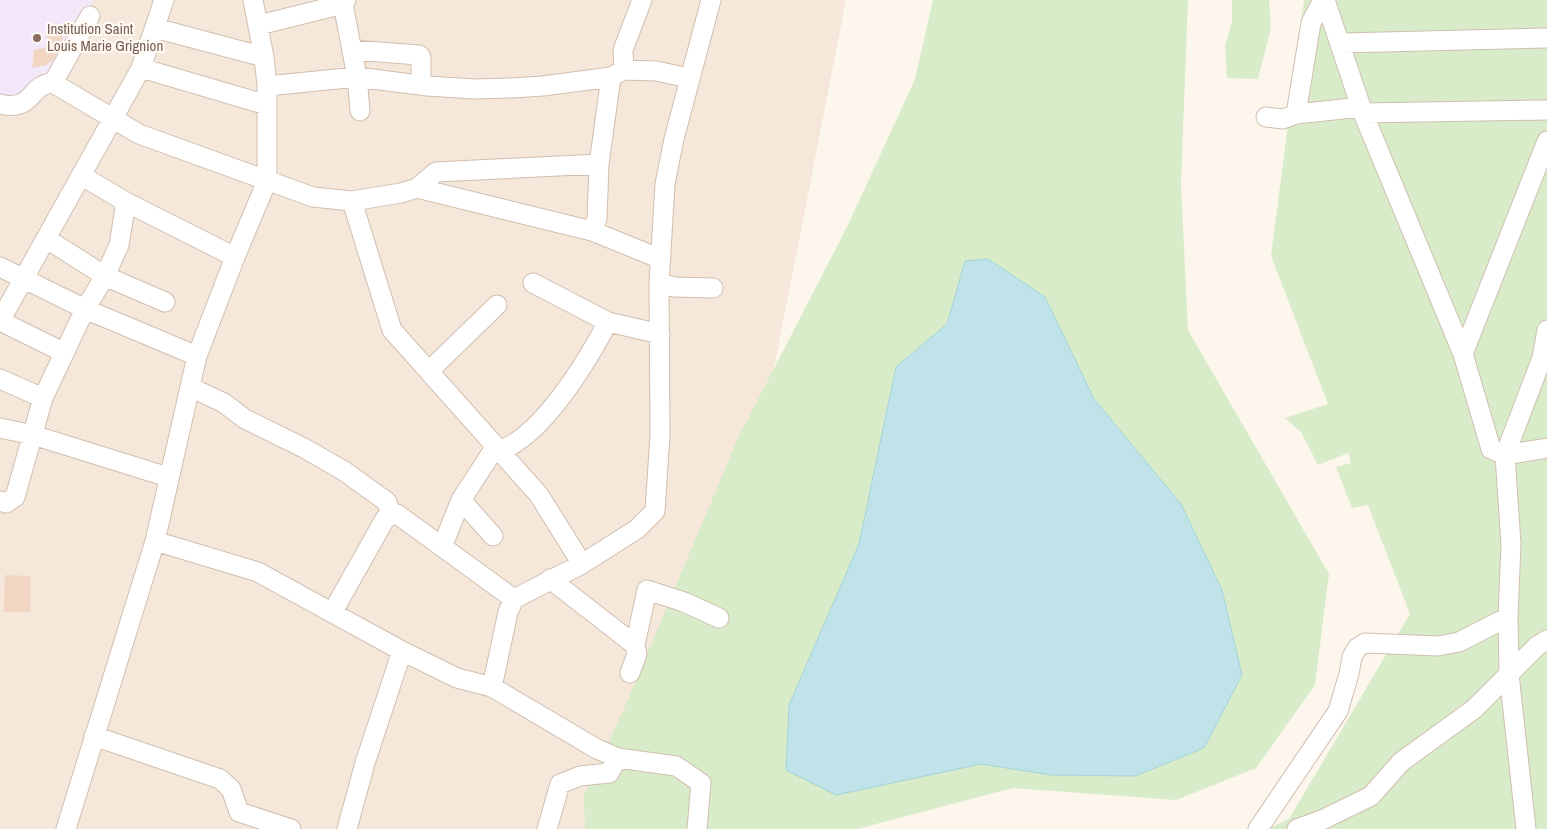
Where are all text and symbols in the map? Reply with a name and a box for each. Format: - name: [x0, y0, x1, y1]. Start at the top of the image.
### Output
- place label: Institution Saint Louis Marie Grignion: [47, 18, 163, 56]
- marker: Institution Saint Louis Marie Grignion: [31, 32, 43, 44]

